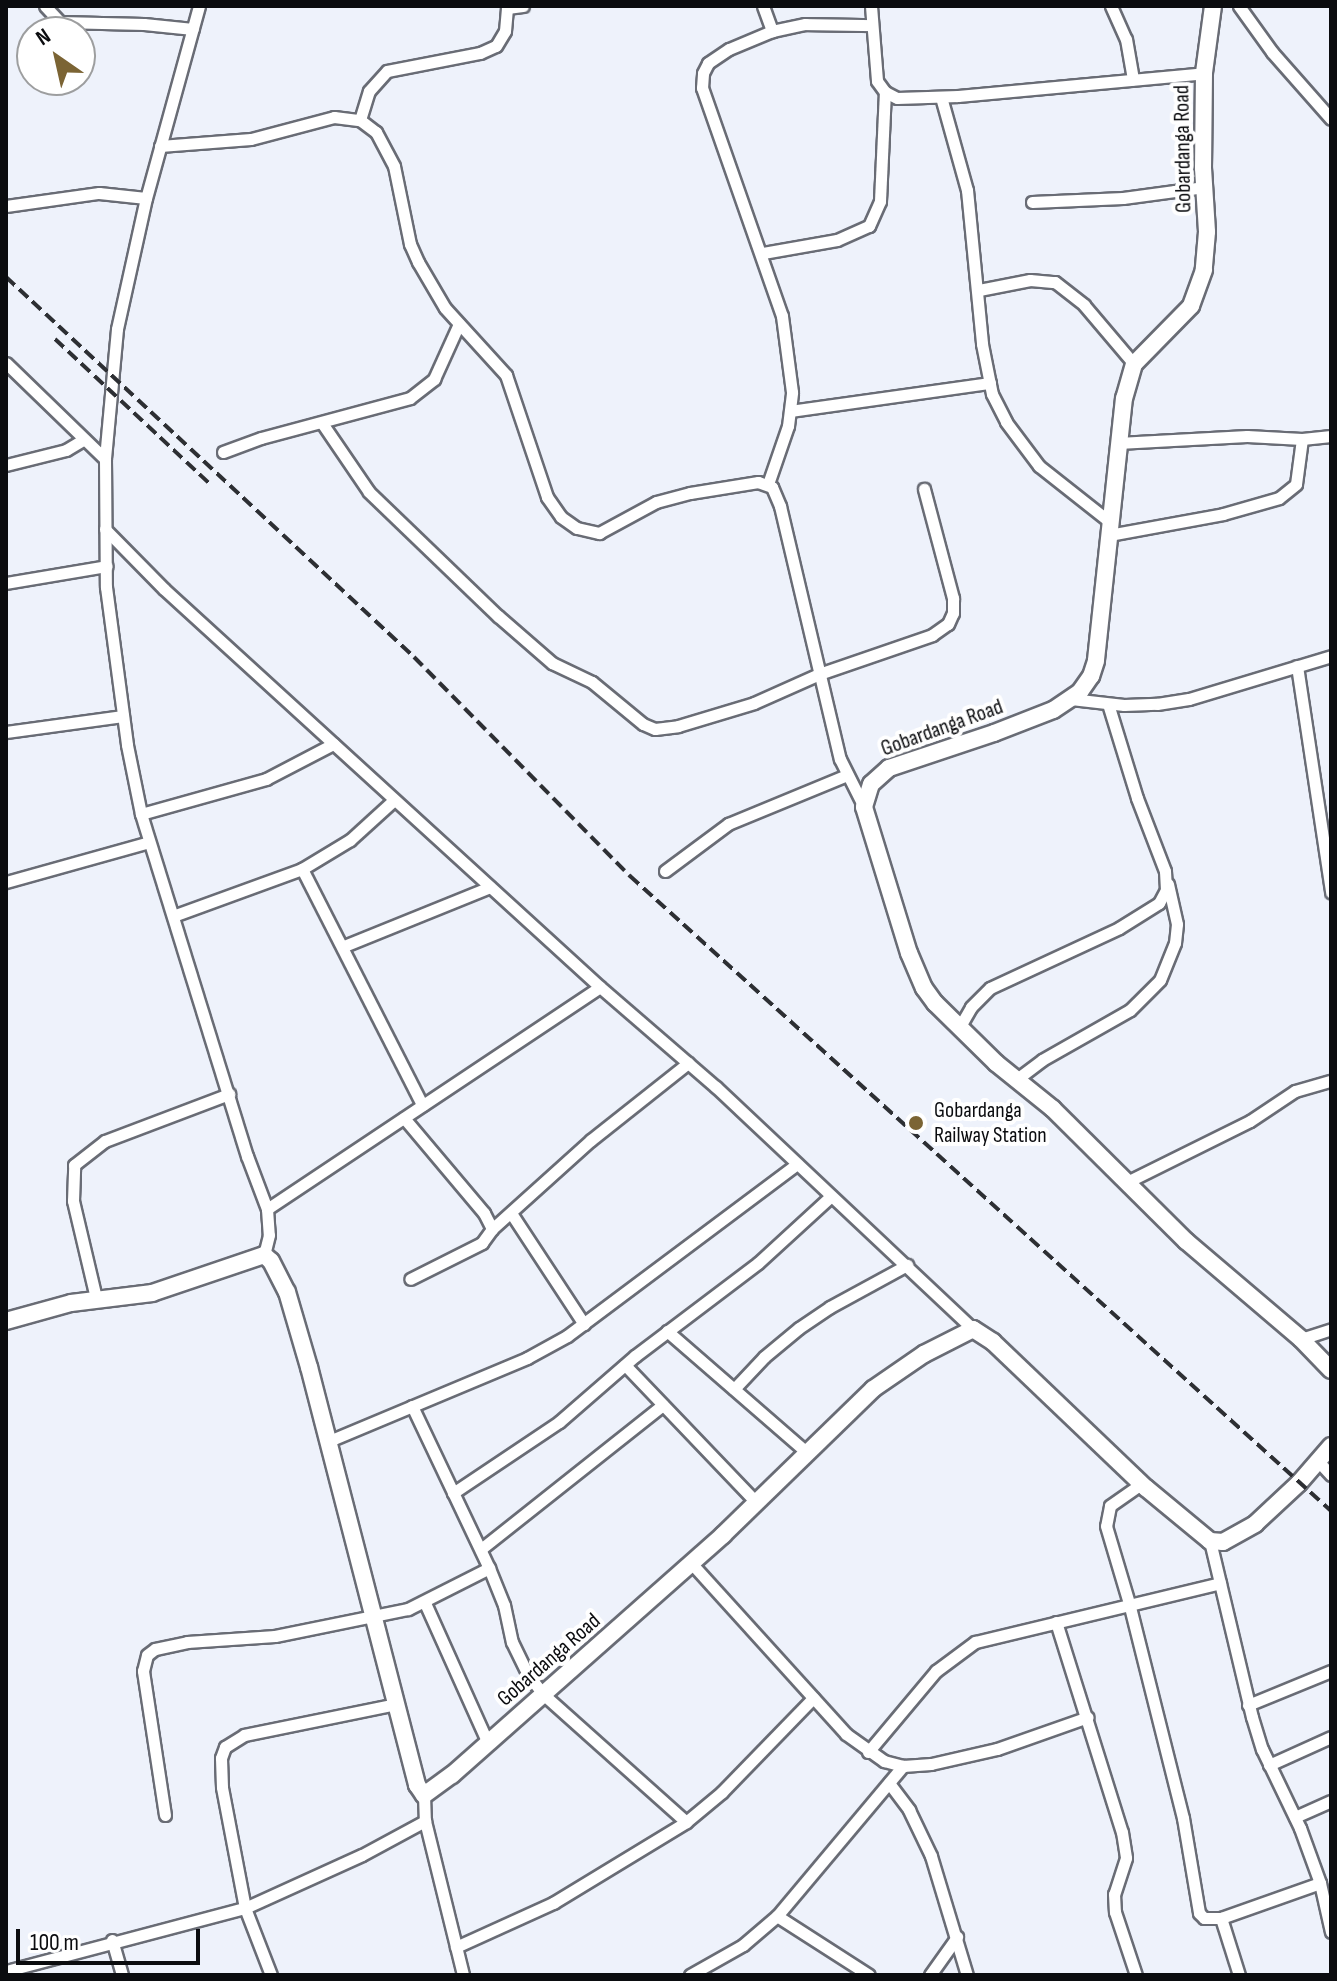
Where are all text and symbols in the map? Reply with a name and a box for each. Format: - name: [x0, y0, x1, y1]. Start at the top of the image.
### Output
- north arrow: [16, 16, 96, 96]
- text: N: [31, 23, 56, 52]
- street label: Gobardanga Road: [1169, 85, 1197, 213]
- street label: Gobardanga Road: [877, 694, 1007, 762]
- place label: Gobardanga Railway Station: [934, 1097, 1047, 1148]
- marker: Gobardanga Railway Station: [905, 1112, 927, 1134]
- street label: Gobardanga Road: [492, 1608, 606, 1712]
- scale bar: [20, 1913, 204, 1963]
- text: 100 m: [30, 1928, 79, 1957]

